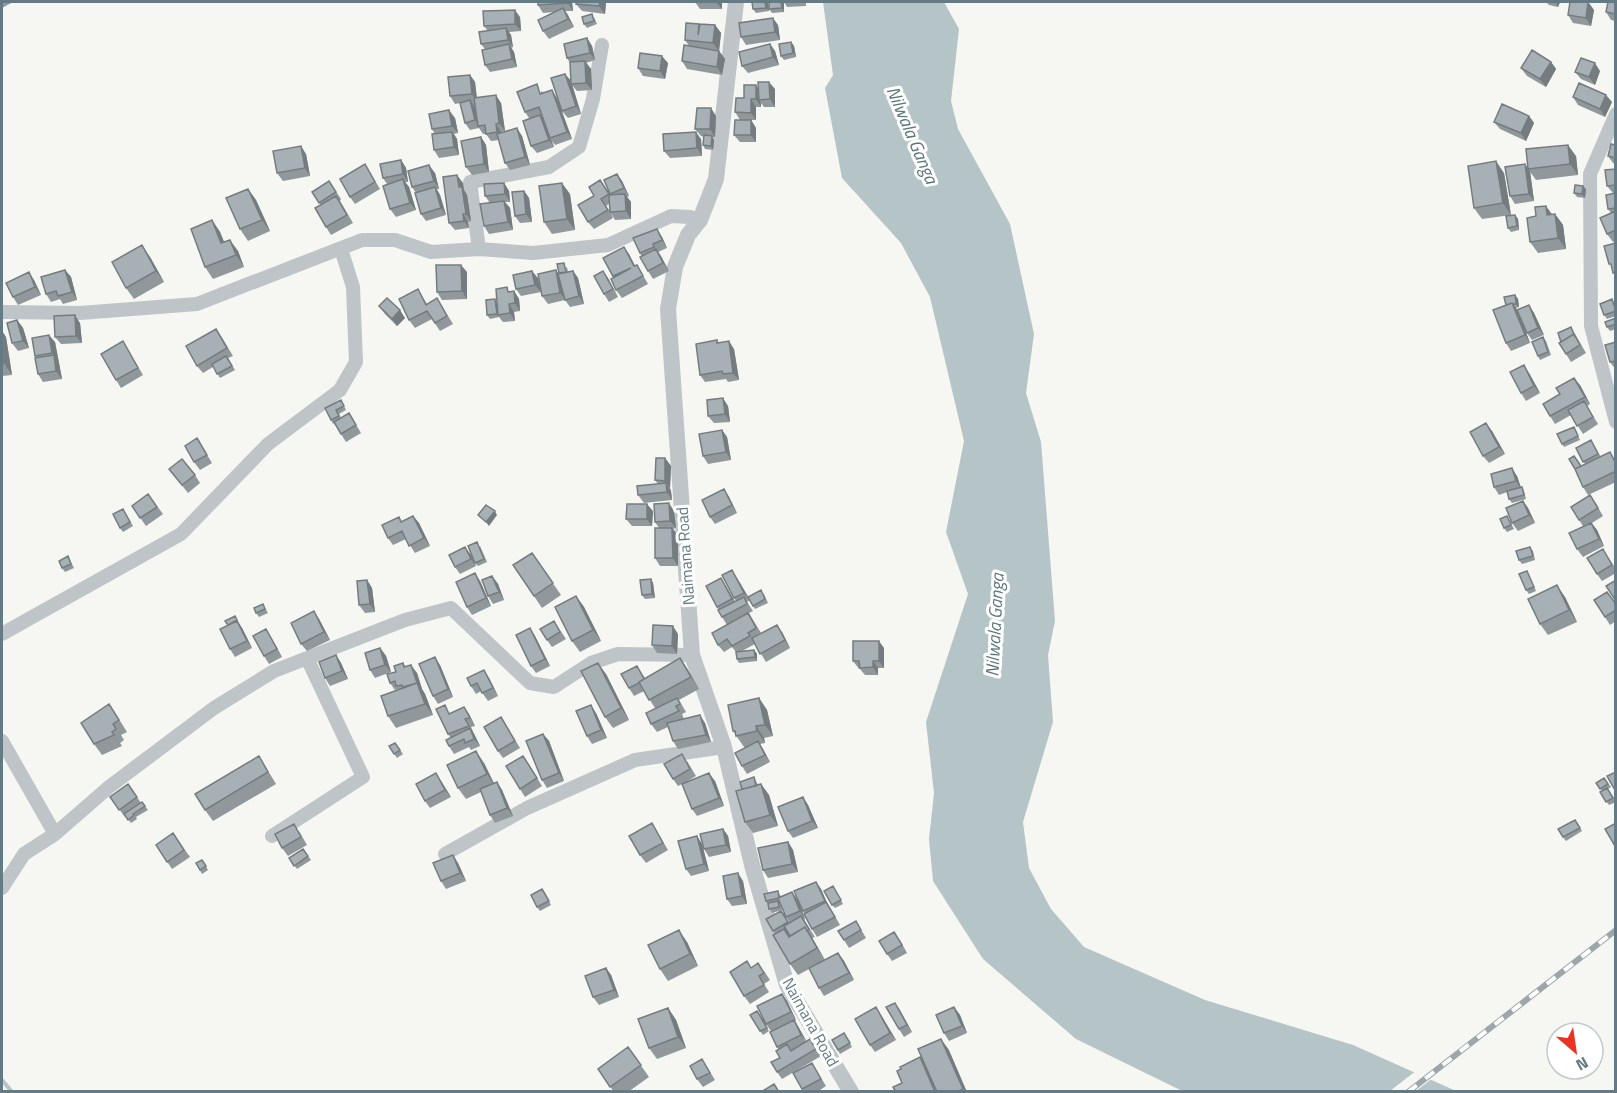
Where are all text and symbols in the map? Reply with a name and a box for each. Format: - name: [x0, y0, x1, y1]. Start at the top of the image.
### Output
- water label: Nilwala Ganga: [880, 82, 945, 189]
- street label: Naimana Road: [670, 506, 700, 606]
- water label: Nilwala Ganga: [978, 572, 1011, 677]
- street label: Naimana Road: [777, 973, 845, 1071]
- north arrow: [1545, 1021, 1605, 1081]
- text: N: [1572, 1051, 1593, 1077]

